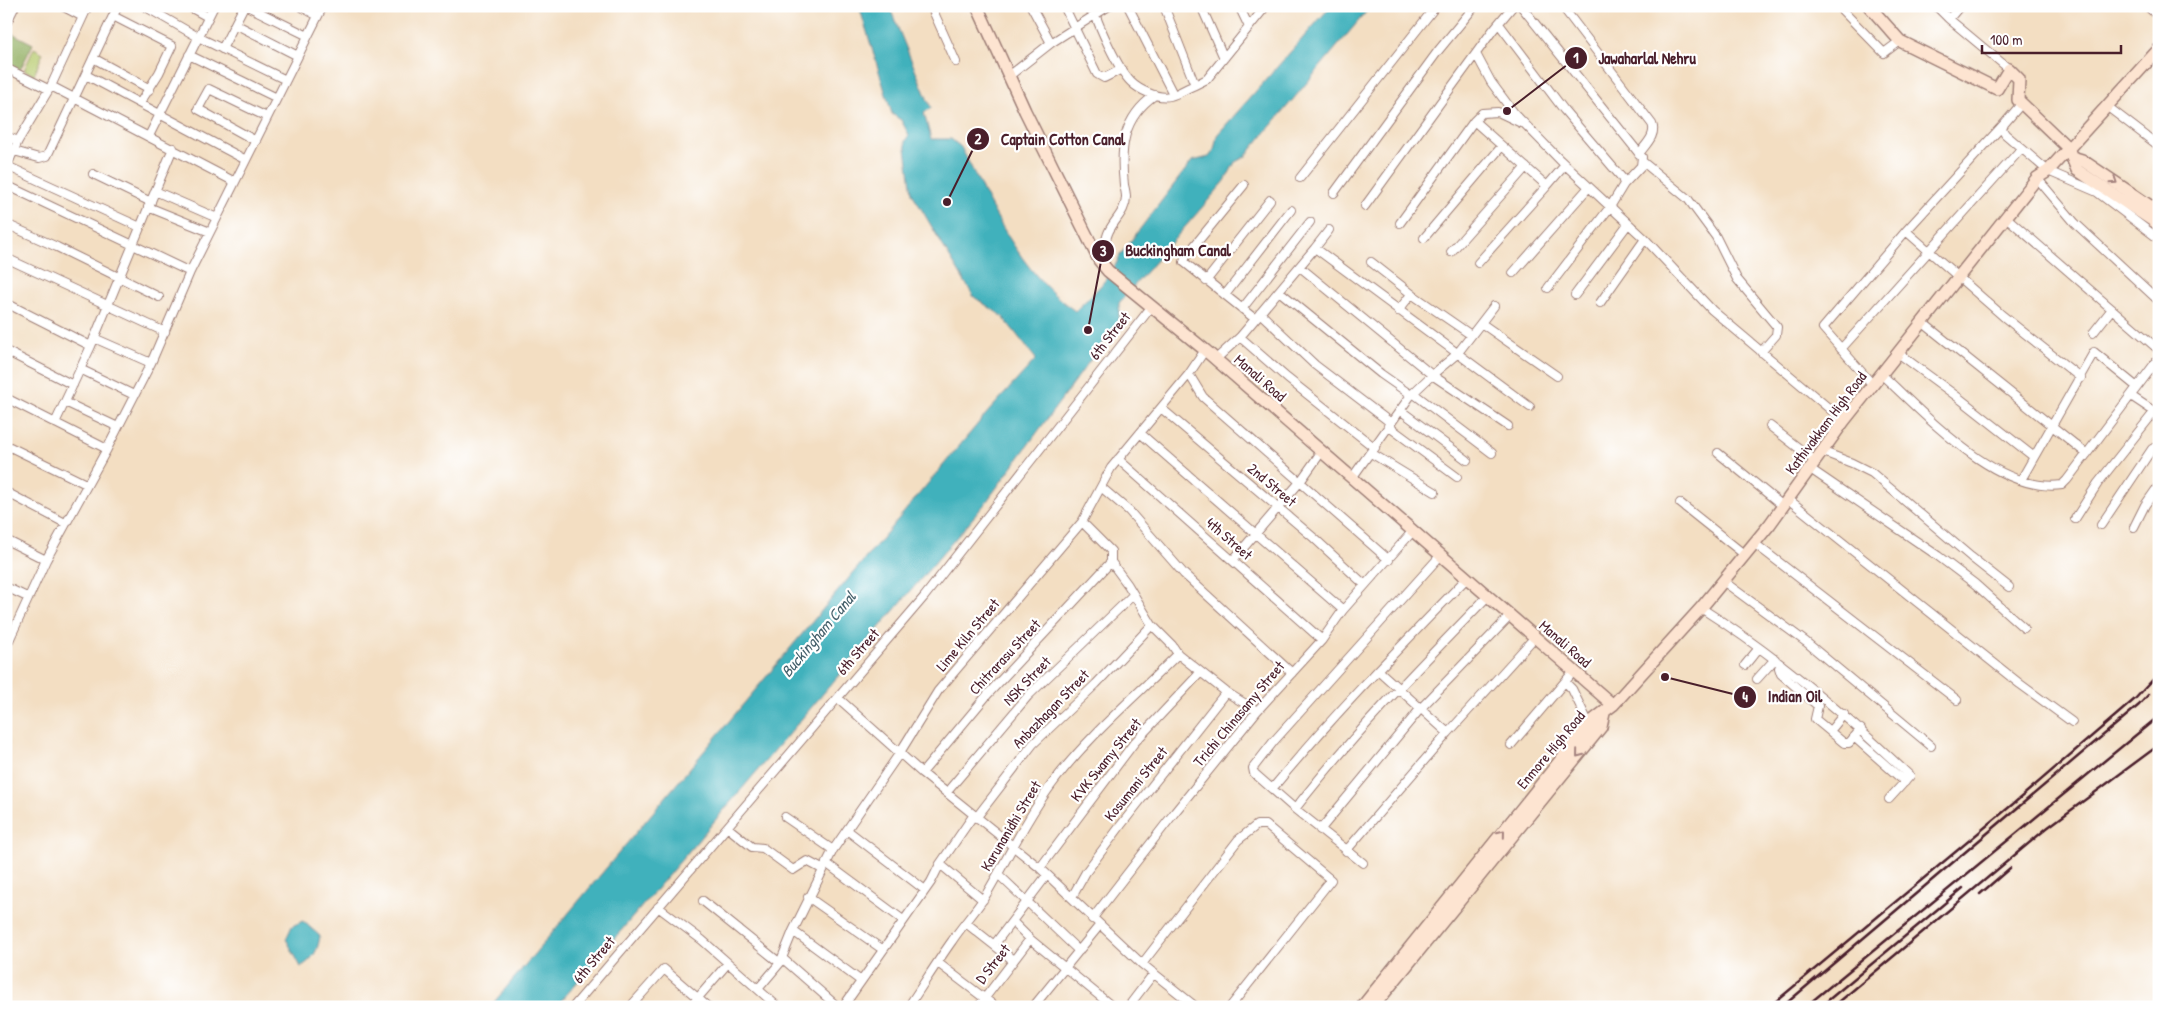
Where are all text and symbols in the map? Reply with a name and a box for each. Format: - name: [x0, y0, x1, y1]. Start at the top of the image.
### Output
- scale bar: [1982, 22, 2121, 54]
- text: 100 m: [1990, 29, 2023, 50]
- callout: Jawaharlal Nehru: [1564, 43, 1706, 74]
- text: 1: [1573, 47, 1579, 68]
- text: Jawaharlal Nehru: [1598, 47, 1696, 69]
- callout: Captain Cotton Canal: [965, 123, 1135, 154]
- text: 2: [974, 128, 982, 149]
- text: Captain Cotton Canal: [1001, 128, 1126, 151]
- one-way arrow: [2108, 175, 2117, 185]
- callout: Buckingham Canal: [1090, 235, 1241, 266]
- text: Buckingham Canal: [1125, 239, 1232, 262]
- text: 3: [1100, 240, 1107, 261]
- street label: 6th Street: [1084, 307, 1136, 364]
- street label: Manali Road: [1230, 349, 1291, 406]
- street label: Kathivakkam High Road: [1780, 367, 1871, 478]
- street label: 2nd Street: [1243, 458, 1302, 512]
- street label: 4th Street: [1202, 513, 1258, 565]
- water label: Buckingham Canal: [776, 586, 861, 682]
- street label: Lime Kiln Street: [931, 593, 1005, 675]
- street label: Chitrarasu Street: [964, 614, 1046, 699]
- street label: Manali Road: [1535, 615, 1596, 672]
- street label: 6th Street: [831, 623, 884, 680]
- street label: NSK Street: [998, 651, 1056, 710]
- street label: Trichi Chinasamy Street: [1188, 656, 1290, 771]
- street label: Anbazhagan Street: [1007, 664, 1094, 753]
- callout: Indian Oil: [1732, 681, 1832, 712]
- text: Indian Oil: [1768, 685, 1823, 707]
- text: 4: [1742, 686, 1748, 707]
- street label: Enmore High Road: [1512, 706, 1590, 793]
- street label: KVK Swamy Street: [1065, 713, 1146, 806]
- street label: Kosumani Street: [1099, 741, 1173, 825]
- one-way arrow: [1576, 748, 1585, 757]
- street label: Karunanidhi Street: [975, 776, 1046, 875]
- one-way arrow: [1497, 830, 1505, 839]
- street label: 6th Street: [568, 931, 620, 988]
- street label: D Street: [970, 939, 1015, 988]

